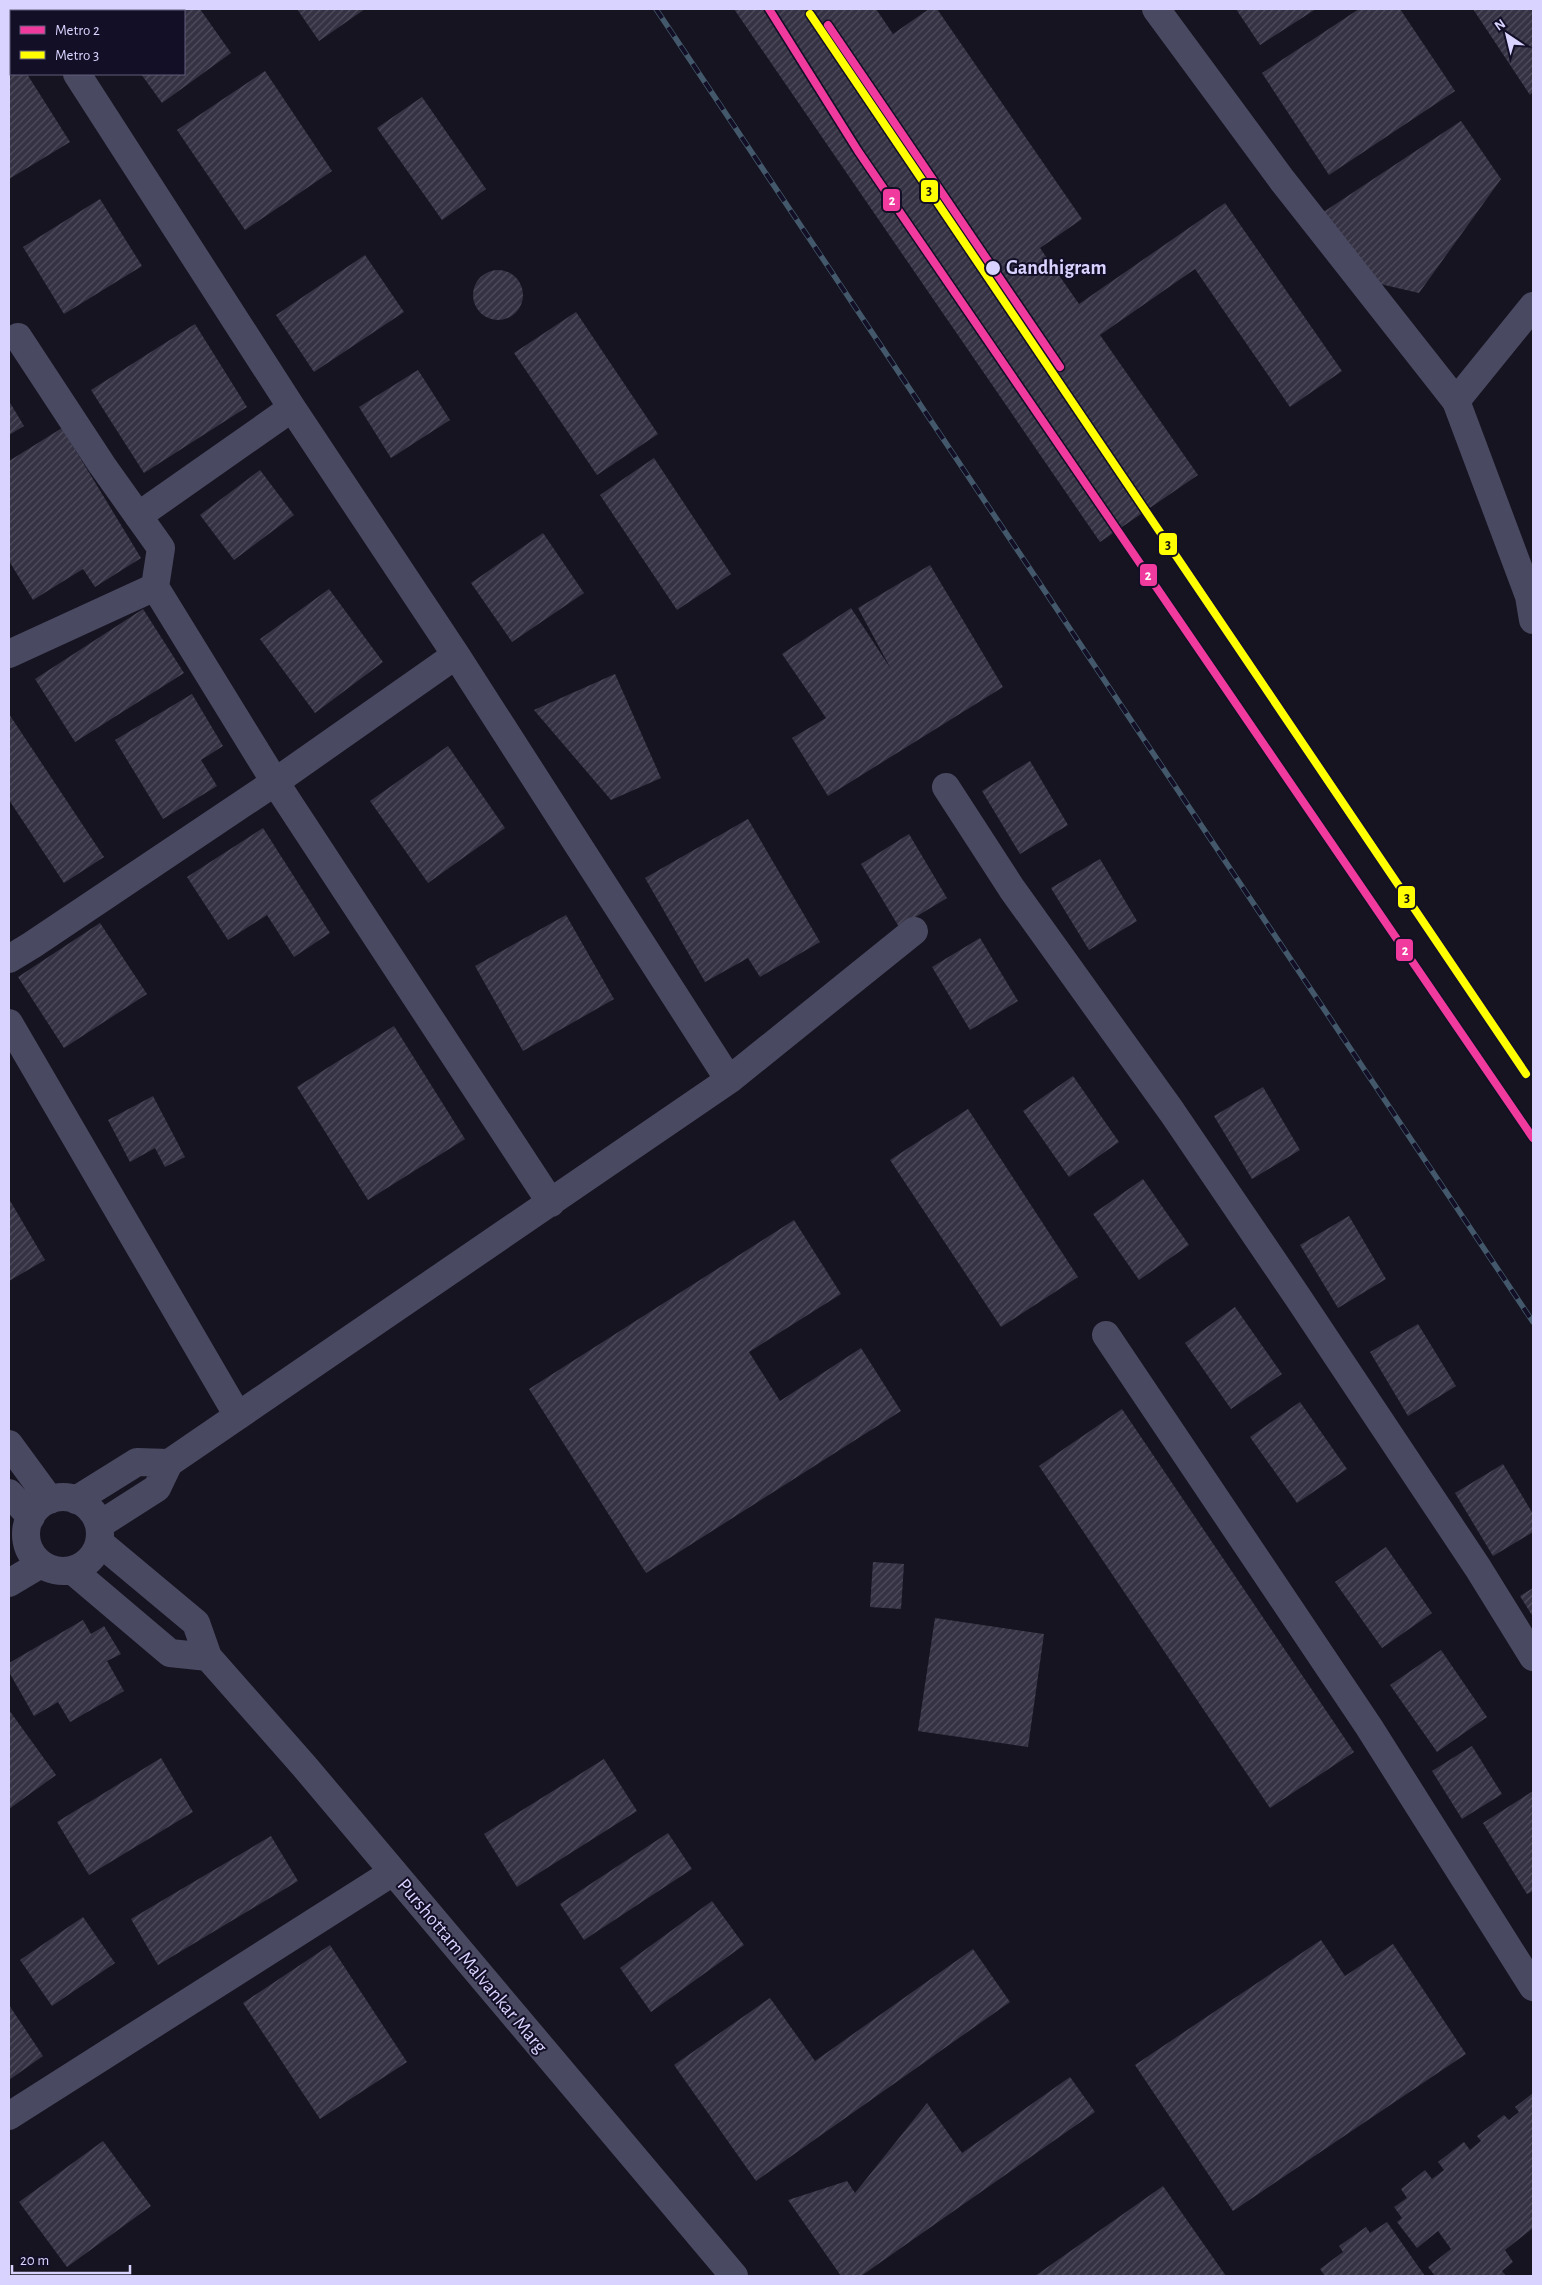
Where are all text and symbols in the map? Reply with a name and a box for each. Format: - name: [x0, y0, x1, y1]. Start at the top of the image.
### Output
- legend: [10, 10, 185, 75]
- north arrow: [1482, 10, 1532, 60]
- text: N: [1492, 17, 1508, 34]
- text: Metro 2: [55, 23, 100, 38]
- text: Metro 3: [55, 48, 99, 63]
- line badge: 3: [920, 179, 939, 203]
- text: 3: [926, 184, 932, 198]
- line badge: 2: [882, 188, 901, 212]
- text: 2: [889, 194, 896, 208]
- place label: Gandhigram: [1006, 258, 1107, 278]
- marker: Gandhigram: [984, 259, 1002, 277]
- line badge: 3: [1158, 532, 1178, 556]
- text: 3: [1165, 538, 1171, 552]
- line badge: 2: [1139, 563, 1158, 587]
- text: 2: [1145, 569, 1152, 583]
- line badge: 3: [1397, 885, 1416, 909]
- text: 3: [1404, 891, 1410, 905]
- line badge: 2: [1395, 938, 1414, 962]
- text: 2: [1402, 944, 1409, 958]
- street label: Purshottam Malvankar Marg: [393, 1875, 551, 2057]
- scale bar: [12, 2242, 130, 2274]
- text: 20 m: [20, 2253, 49, 2268]

